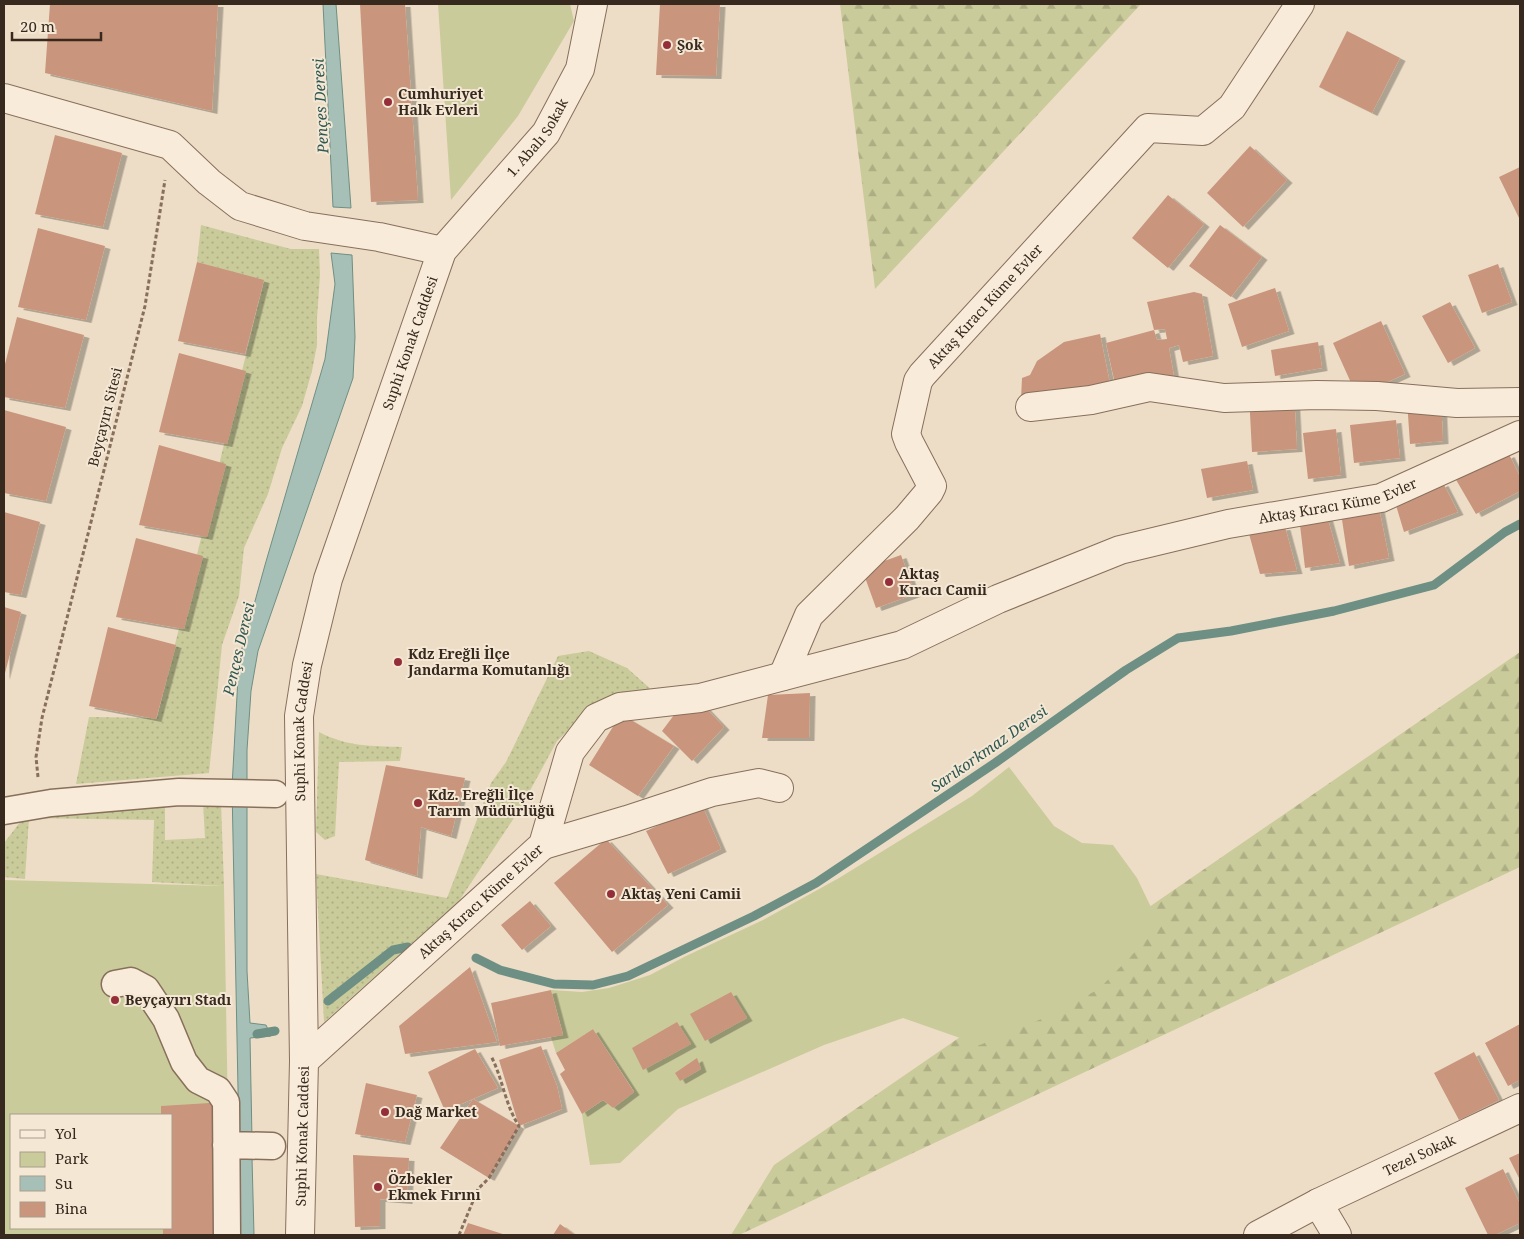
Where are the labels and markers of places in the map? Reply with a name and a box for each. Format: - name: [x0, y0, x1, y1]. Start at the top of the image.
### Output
- place label: Şok: [677, 35, 703, 54]
- marker: Şok: [661, 39, 673, 51]
- place label: Cumhuriyet Halk Evleri: [398, 84, 484, 119]
- marker: Cumhuriyet Halk Evleri: [382, 96, 394, 108]
- place label: Aktaş Kıracı Camii: [899, 564, 987, 599]
- marker: Aktaş Kıracı Camii: [883, 576, 895, 588]
- place label: Kdz Ereğli İlçe Jandarma Komutanlığı: [407, 644, 570, 679]
- marker: Kdz Ereğli İlçe Jandarma Komutanlığı: [392, 656, 404, 668]
- place label: Kdz. Ereğli İlçe Tarım Müdürlüğü: [428, 785, 555, 820]
- marker: Kdz. Ereğli İlçe Tarım Müdürlüğü: [412, 797, 424, 809]
- place label: Aktaş Yeni Camii: [621, 884, 741, 903]
- marker: Aktaş Yeni Camii: [605, 888, 617, 900]
- place label: Beyçayırı Stadı: [125, 990, 231, 1009]
- marker: Beyçayırı Stadı: [109, 994, 121, 1006]
- place label: Dağ Market: [395, 1102, 477, 1121]
- marker: Dağ Market: [379, 1106, 391, 1118]
- place label: Özbekler Ekmek Fırını: [388, 1169, 481, 1204]
- marker: Özbekler Ekmek Fırını: [372, 1181, 384, 1193]

